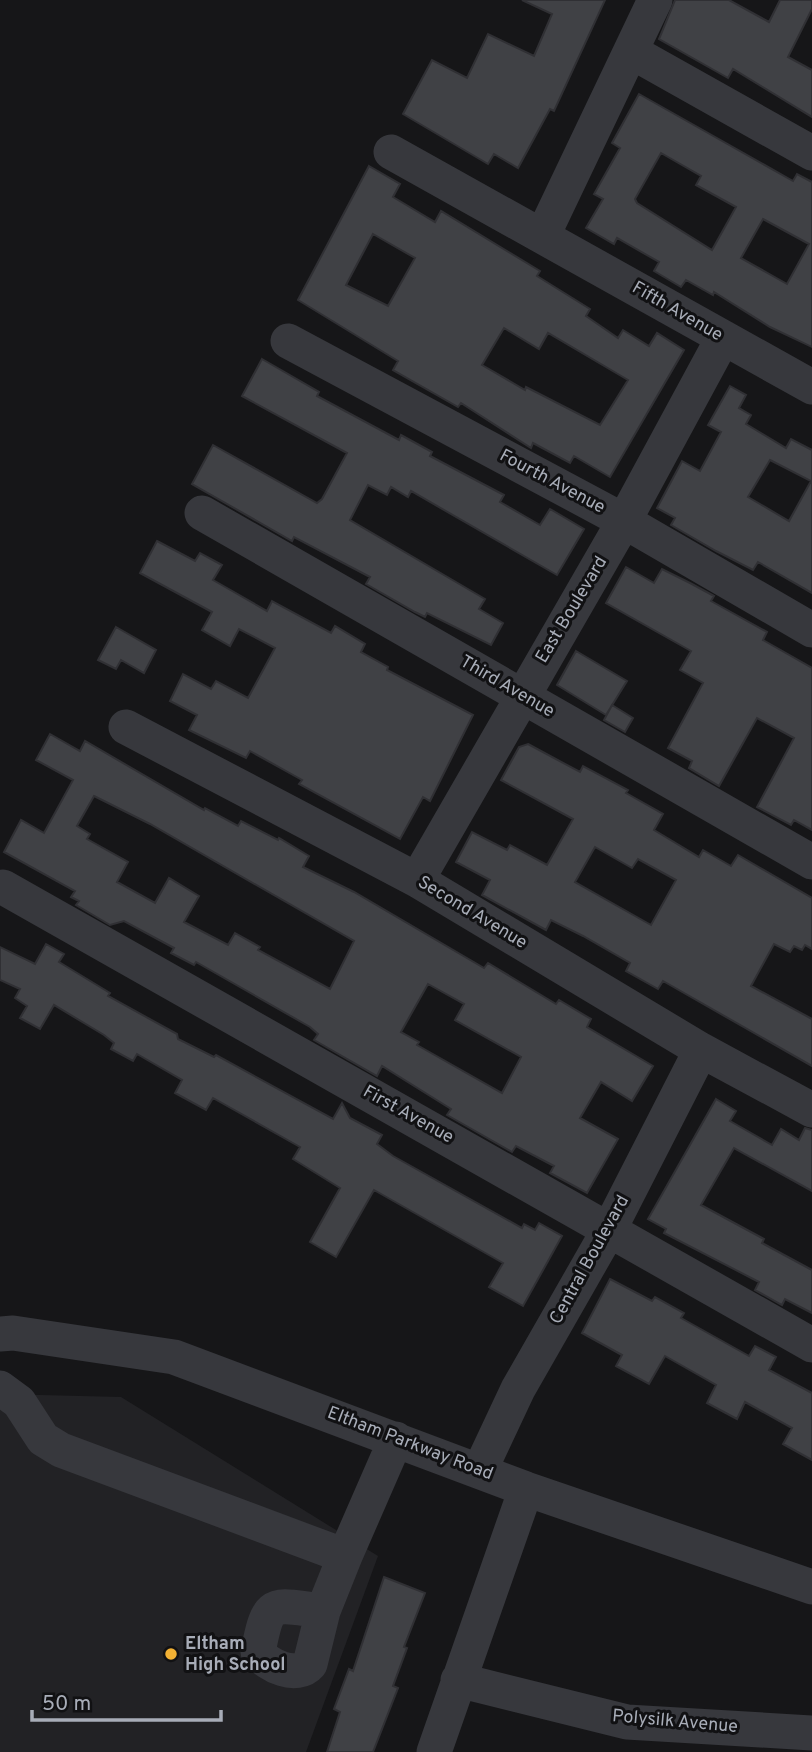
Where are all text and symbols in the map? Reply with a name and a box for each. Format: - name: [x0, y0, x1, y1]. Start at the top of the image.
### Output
- street label: Fifth Avenue: [627, 277, 727, 347]
- street label: Fourth Avenue: [495, 444, 609, 520]
- street label: East Boulevard: [531, 552, 613, 668]
- street label: Third Avenue: [456, 651, 558, 723]
- street label: Second Avenue: [413, 871, 531, 955]
- street label: First Avenue: [359, 1081, 457, 1149]
- street label: Central Boulevard: [545, 1191, 635, 1329]
- street label: Eltham Parkway Road: [324, 1402, 496, 1486]
- place label: Eltham High School: [185, 1633, 286, 1677]
- marker: Eltham High School: [163, 1646, 179, 1662]
- scale bar: [32, 1678, 220, 1722]
- text: 50 m: [42, 1691, 91, 1718]
- street label: Polysilk Avenue: [611, 1705, 739, 1739]

